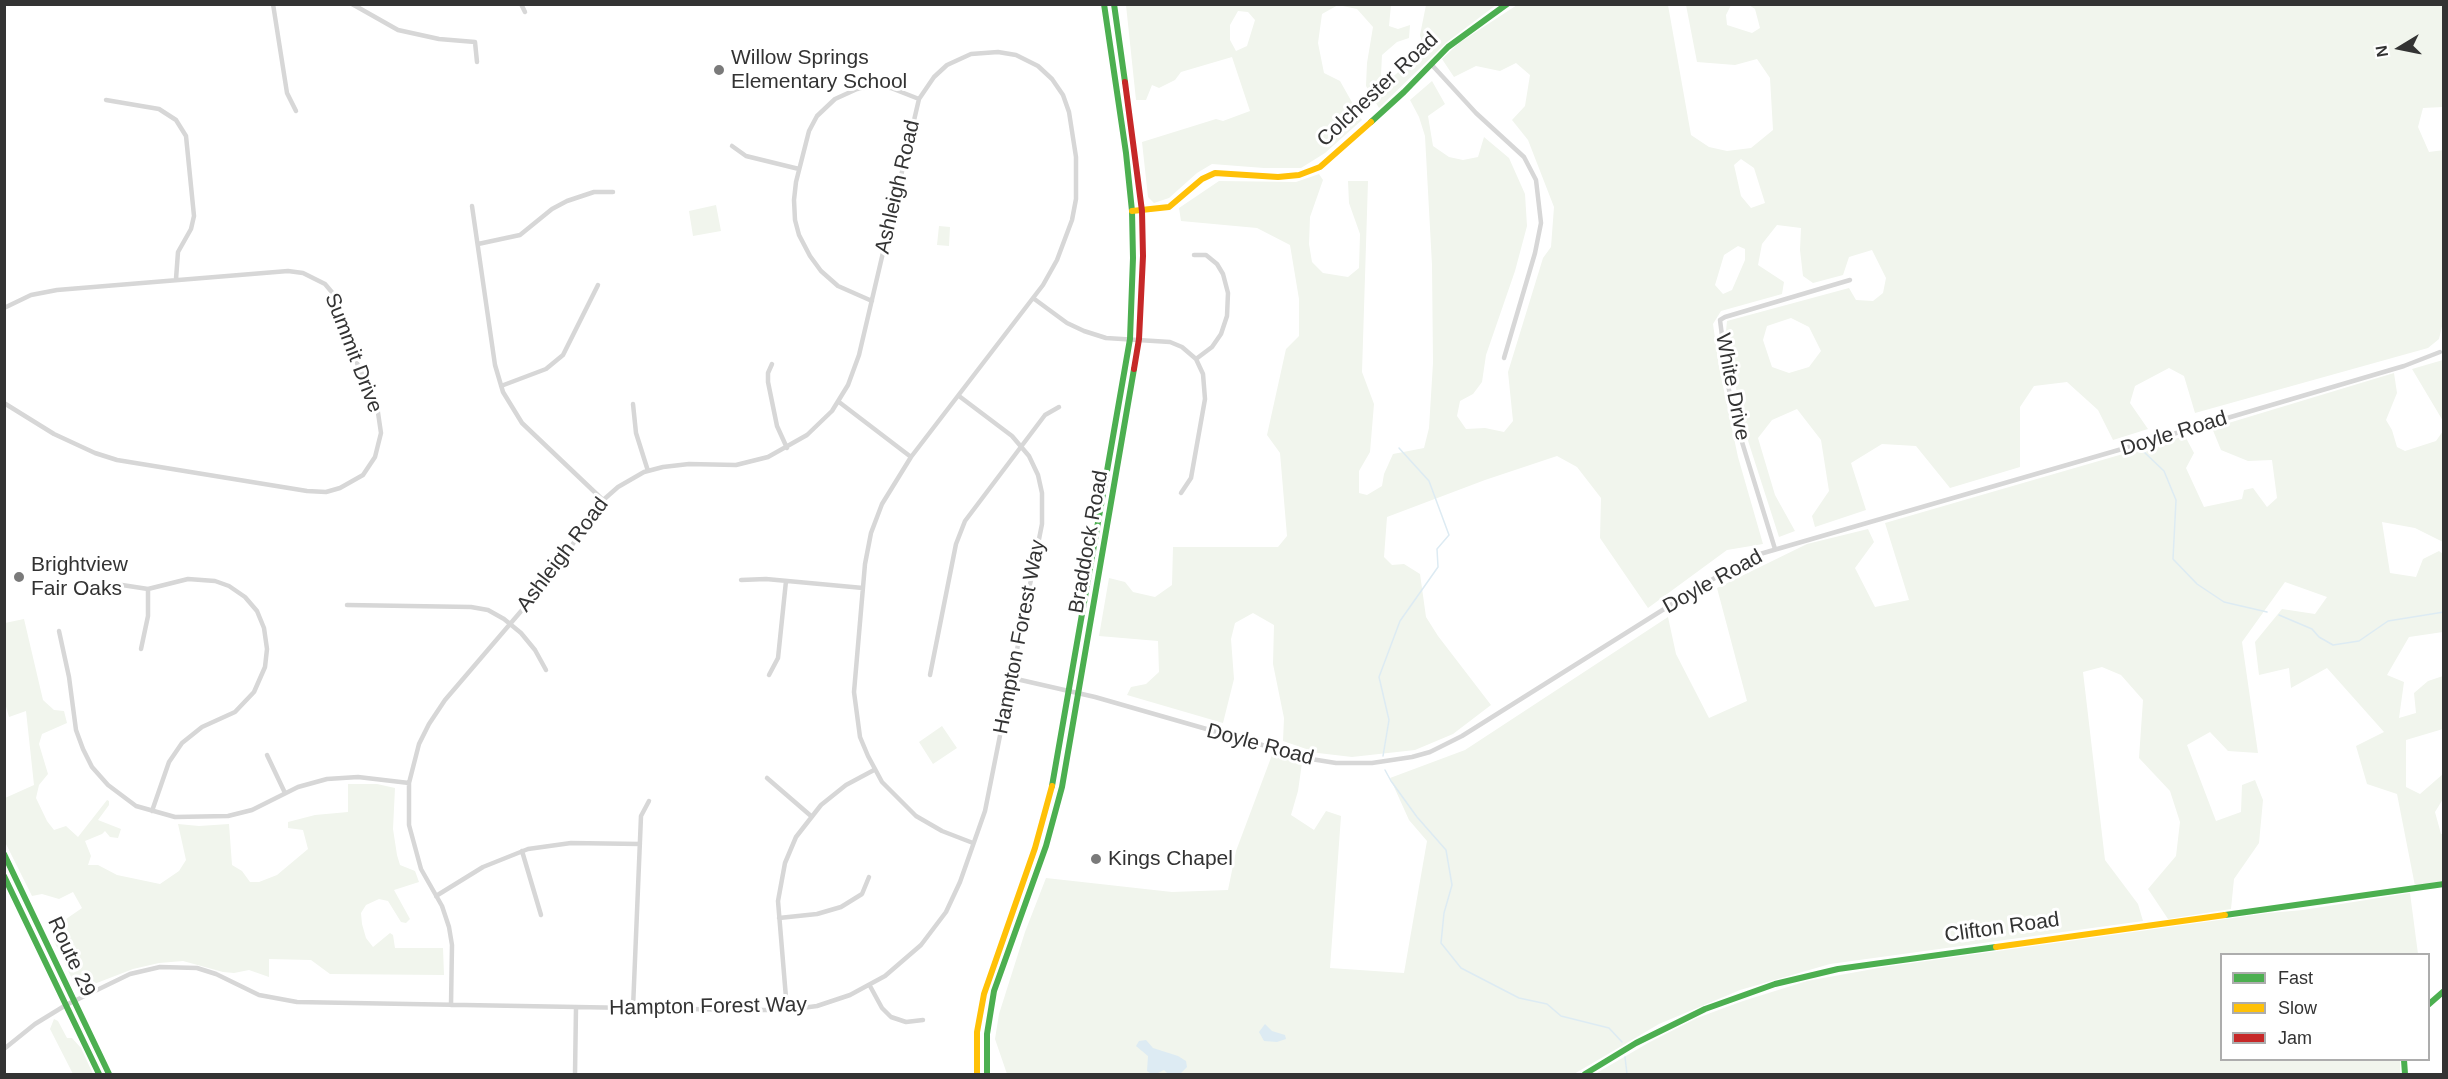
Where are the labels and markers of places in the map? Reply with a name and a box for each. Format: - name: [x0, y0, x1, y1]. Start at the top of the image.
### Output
- place label: Willow Springs Elementary School: [731, 45, 907, 95]
- marker: Willow Springs Elementary School: [712, 63, 726, 77]
- place label: Brightview Fair Oaks: [31, 552, 128, 602]
- marker: Brightview Fair Oaks: [12, 570, 26, 584]
- place label: Kings Chapel: [1108, 846, 1233, 872]
- marker: Kings Chapel: [1089, 852, 1103, 866]

